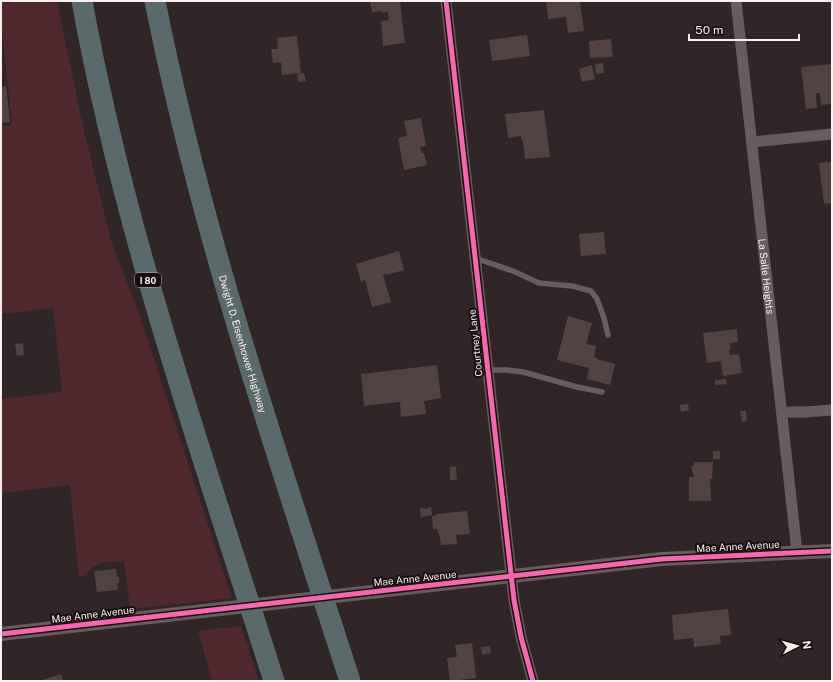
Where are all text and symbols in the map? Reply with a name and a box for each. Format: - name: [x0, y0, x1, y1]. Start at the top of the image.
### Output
- scale bar: [689, 16, 799, 42]
- text: 50 m: [695, 23, 723, 37]
- street label: La Salle Heights: [756, 238, 777, 315]
- road number: I 80: [135, 273, 161, 287]
- street label: Dwight D. Eisenhower Highway: [217, 273, 270, 415]
- street label: Courtney Lane: [465, 308, 485, 377]
- street label: Mae Anne Avenue: [696, 538, 780, 554]
- street label: Mae Anne Avenue: [373, 568, 457, 588]
- street label: Mae Anne Avenue: [51, 603, 135, 625]
- north arrow: [777, 626, 817, 666]
- text: N: [801, 640, 813, 650]

